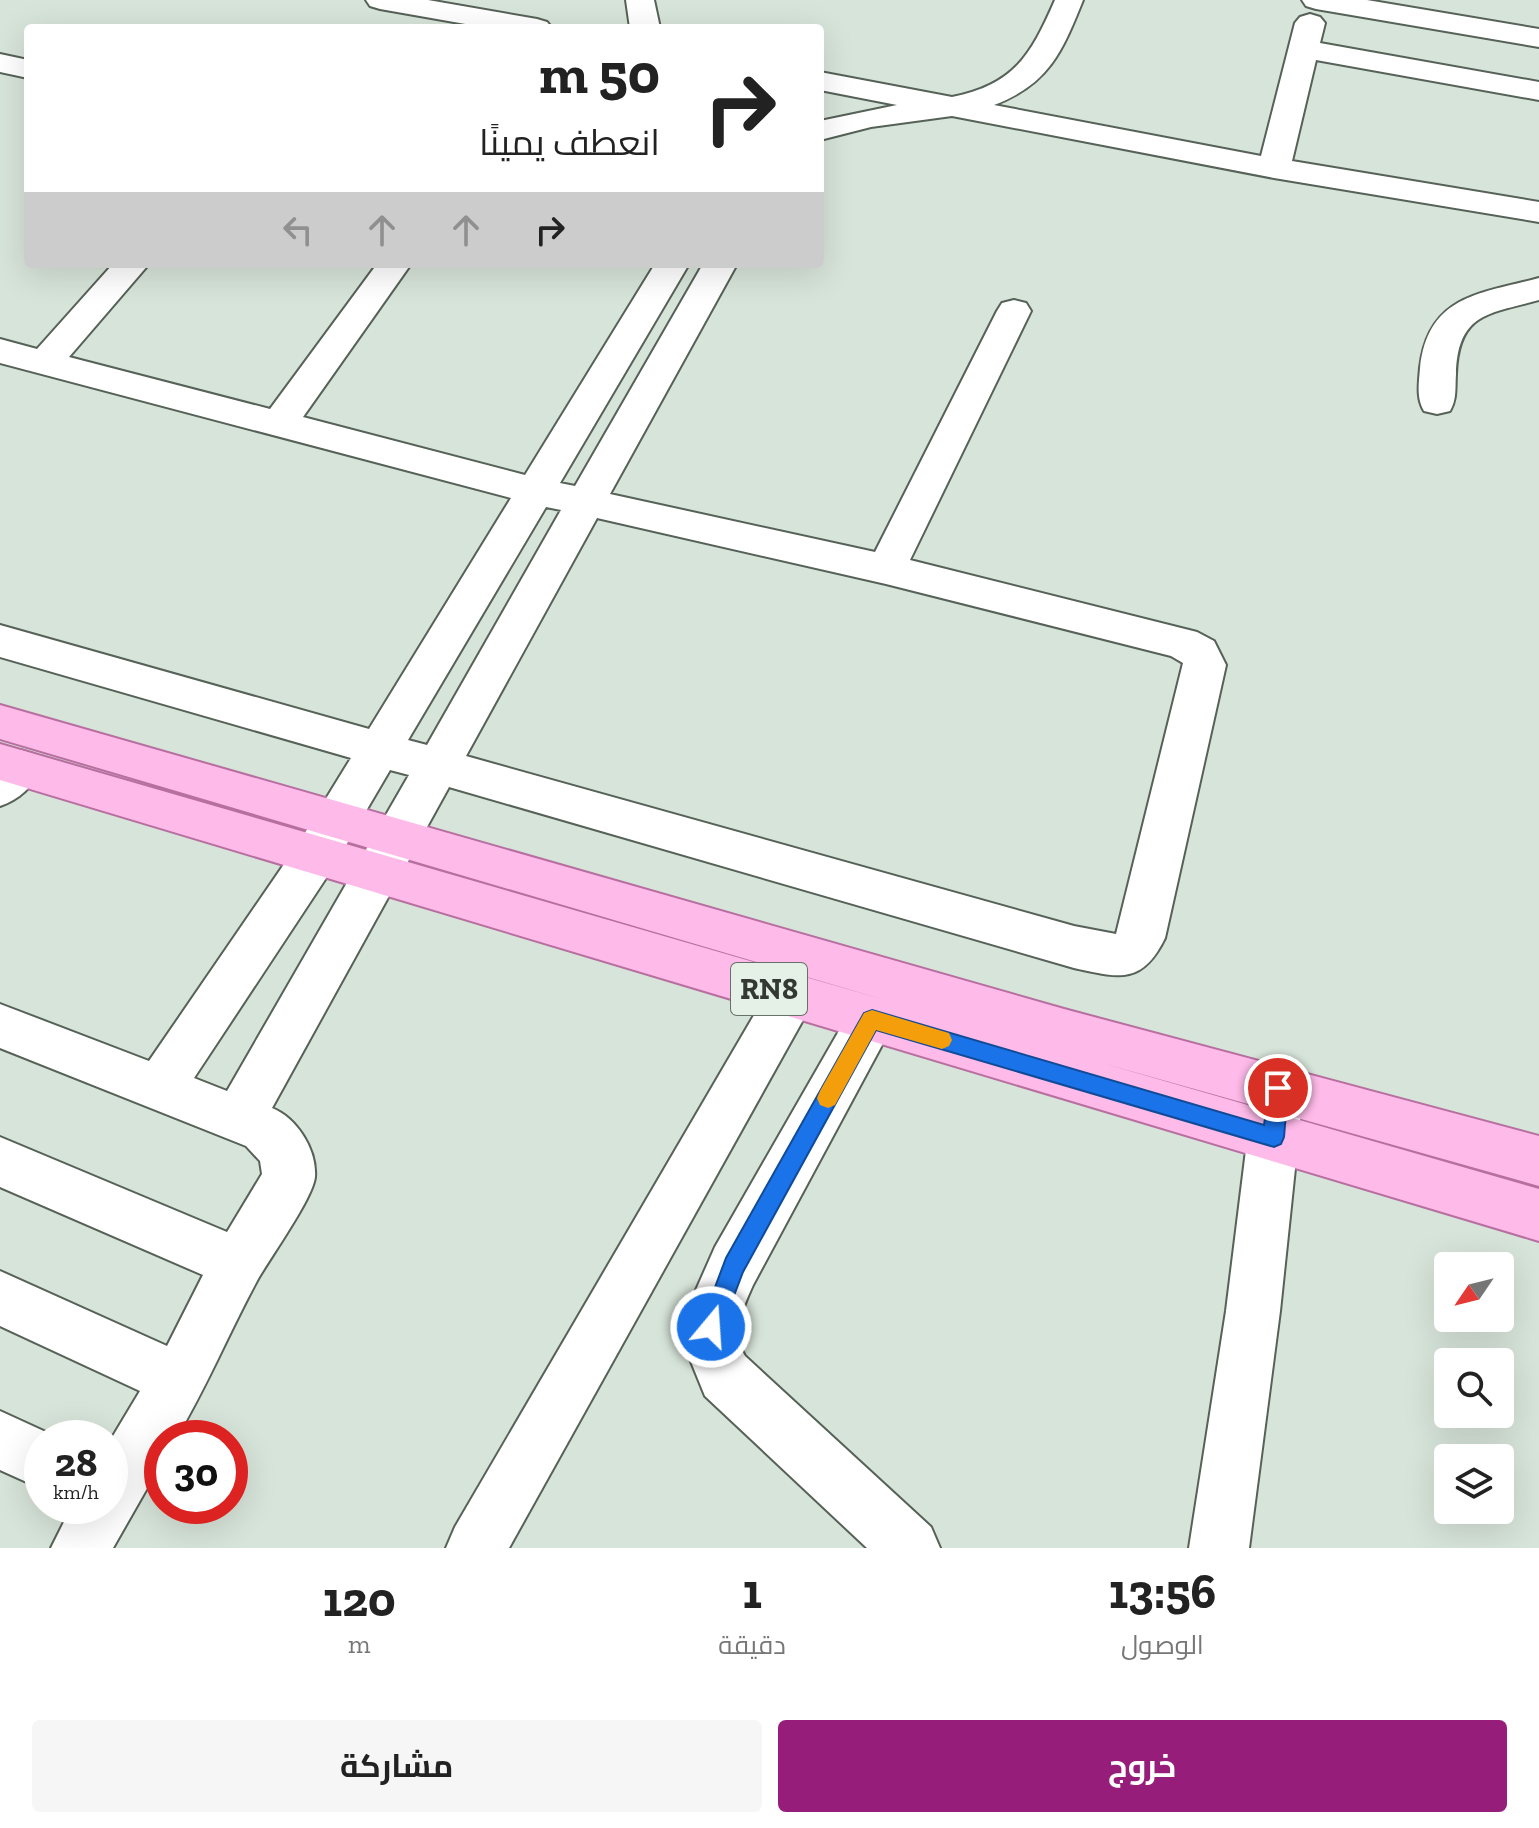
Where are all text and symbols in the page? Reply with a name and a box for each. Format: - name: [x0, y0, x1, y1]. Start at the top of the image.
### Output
- text: 50 m: [539, 40, 660, 107]
- icon: right: [688, 56, 792, 160]
- text: انعطف يمينًا: [479, 121, 660, 164]
- icon: left: [276, 208, 320, 252]
- icon: ahead: [360, 208, 404, 252]
- icon: ahead: [444, 208, 488, 252]
- icon: right: [528, 208, 572, 252]
- road number: RN8: [731, 963, 807, 1015]
- pin: [1244, 1054, 1312, 1122]
- icon: arrive: [1256, 1066, 1300, 1110]
- north arrow: [1434, 1252, 1514, 1332]
- map controls: [1434, 1252, 1514, 1524]
- position arrow: [669, 1285, 753, 1369]
- button: search: [1434, 1348, 1514, 1428]
- speed limit sign: 30: [144, 1420, 248, 1524]
- text: 28: [54, 1438, 98, 1486]
- button: layers: [1434, 1444, 1514, 1524]
- text: km/h: [53, 1480, 99, 1504]
- text: 1: [742, 1563, 762, 1620]
- text: 13:56: [1109, 1563, 1216, 1620]
- text: 120: [323, 1571, 396, 1628]
- text: m: [348, 1628, 370, 1660]
- text: دقيقة: [718, 1629, 786, 1661]
- text: الوصول: [1121, 1629, 1204, 1661]
- button: مشاركة: [32, 1720, 762, 1812]
- button: خروج: [778, 1720, 1507, 1812]

